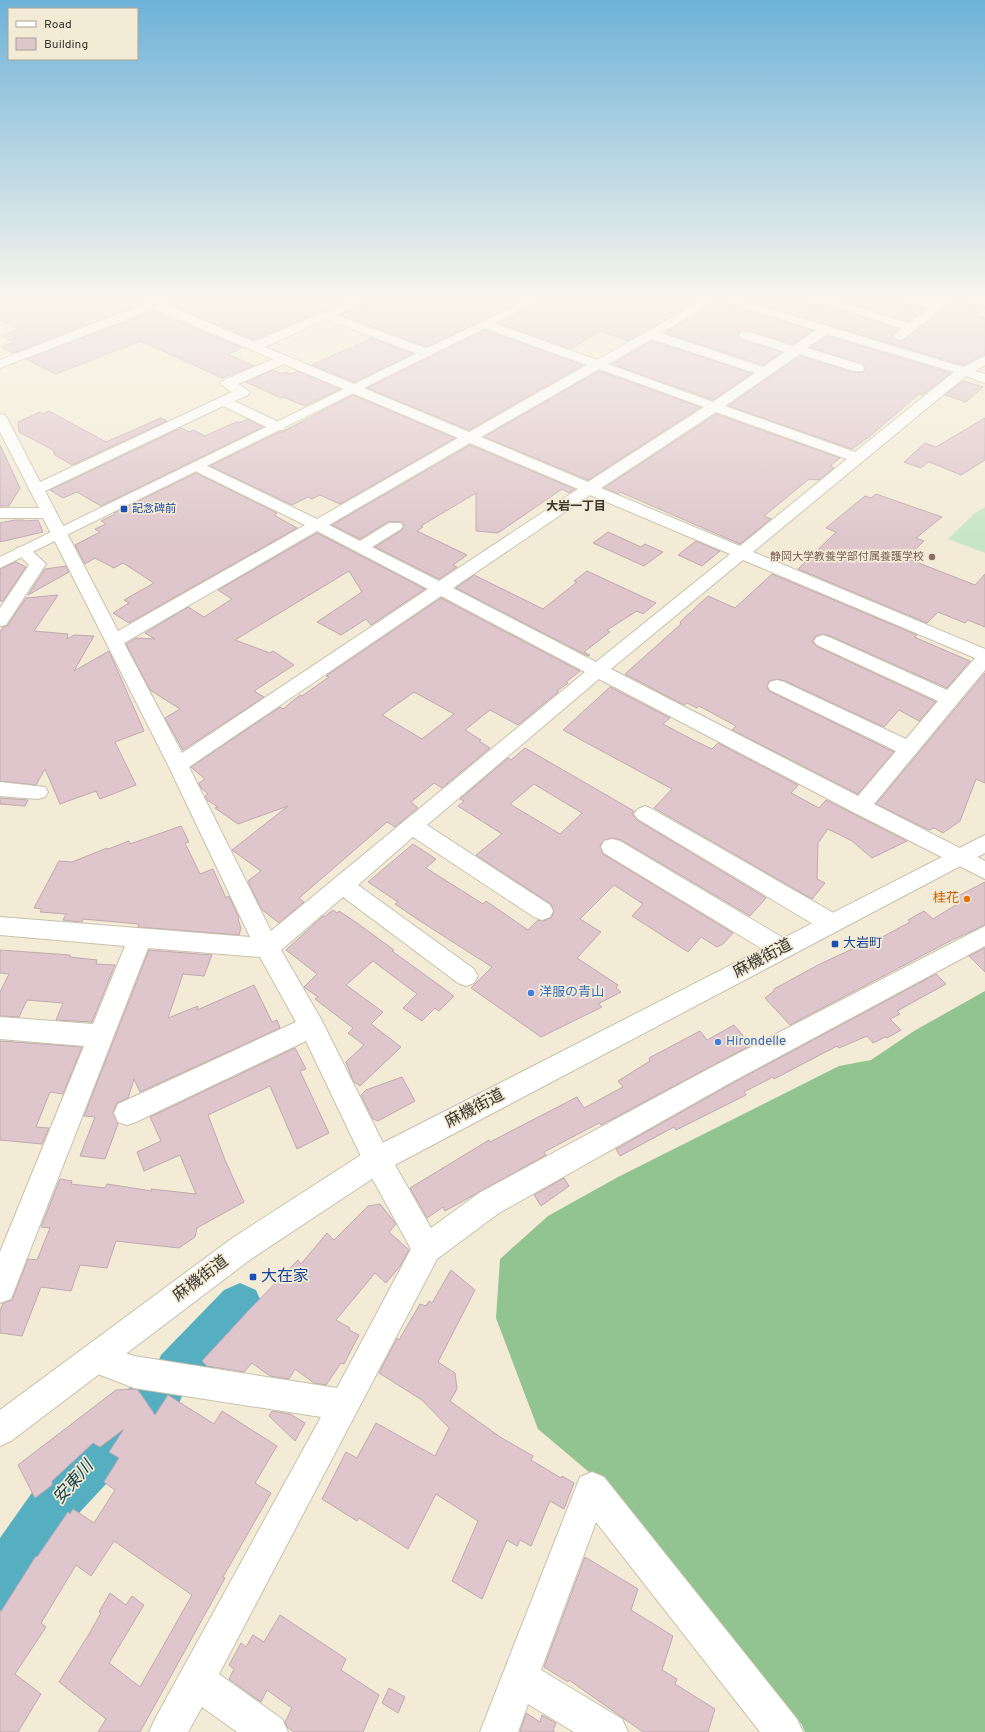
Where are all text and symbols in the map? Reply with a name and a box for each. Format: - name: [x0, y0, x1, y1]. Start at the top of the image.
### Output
- legend: [8, 8, 138, 60]
- text: Road: [44, 17, 72, 33]
- text: Building: [44, 37, 88, 53]
- district label: 大岩一丁目: [546, 499, 606, 515]
- place label: 記念碑前: [132, 502, 176, 516]
- marker: 記念碑前: [119, 504, 129, 514]
- place label: 静岡大学教養学部付属養護学校: [770, 550, 924, 564]
- marker: 静岡大学教養学部付属養護学校: [927, 552, 937, 562]
- place label: 桂花: [933, 891, 959, 907]
- marker: 桂花: [962, 894, 972, 904]
- street label: 麻機街道: [730, 935, 796, 983]
- place label: 大岩町: [843, 936, 882, 952]
- marker: 大岩町: [830, 939, 840, 949]
- place label: 洋服の青山: [539, 985, 604, 1001]
- marker: 洋服の青山: [526, 988, 536, 998]
- place label: Hirondelle: [726, 1034, 786, 1050]
- marker: Hirondelle: [713, 1037, 723, 1047]
- street label: 麻機街道: [442, 1085, 508, 1133]
- street label: 麻機街道: [169, 1252, 233, 1306]
- place label: 大在家: [261, 1267, 309, 1287]
- marker: 大在家: [248, 1272, 258, 1282]
- water label: 安東川: [49, 1455, 100, 1509]

